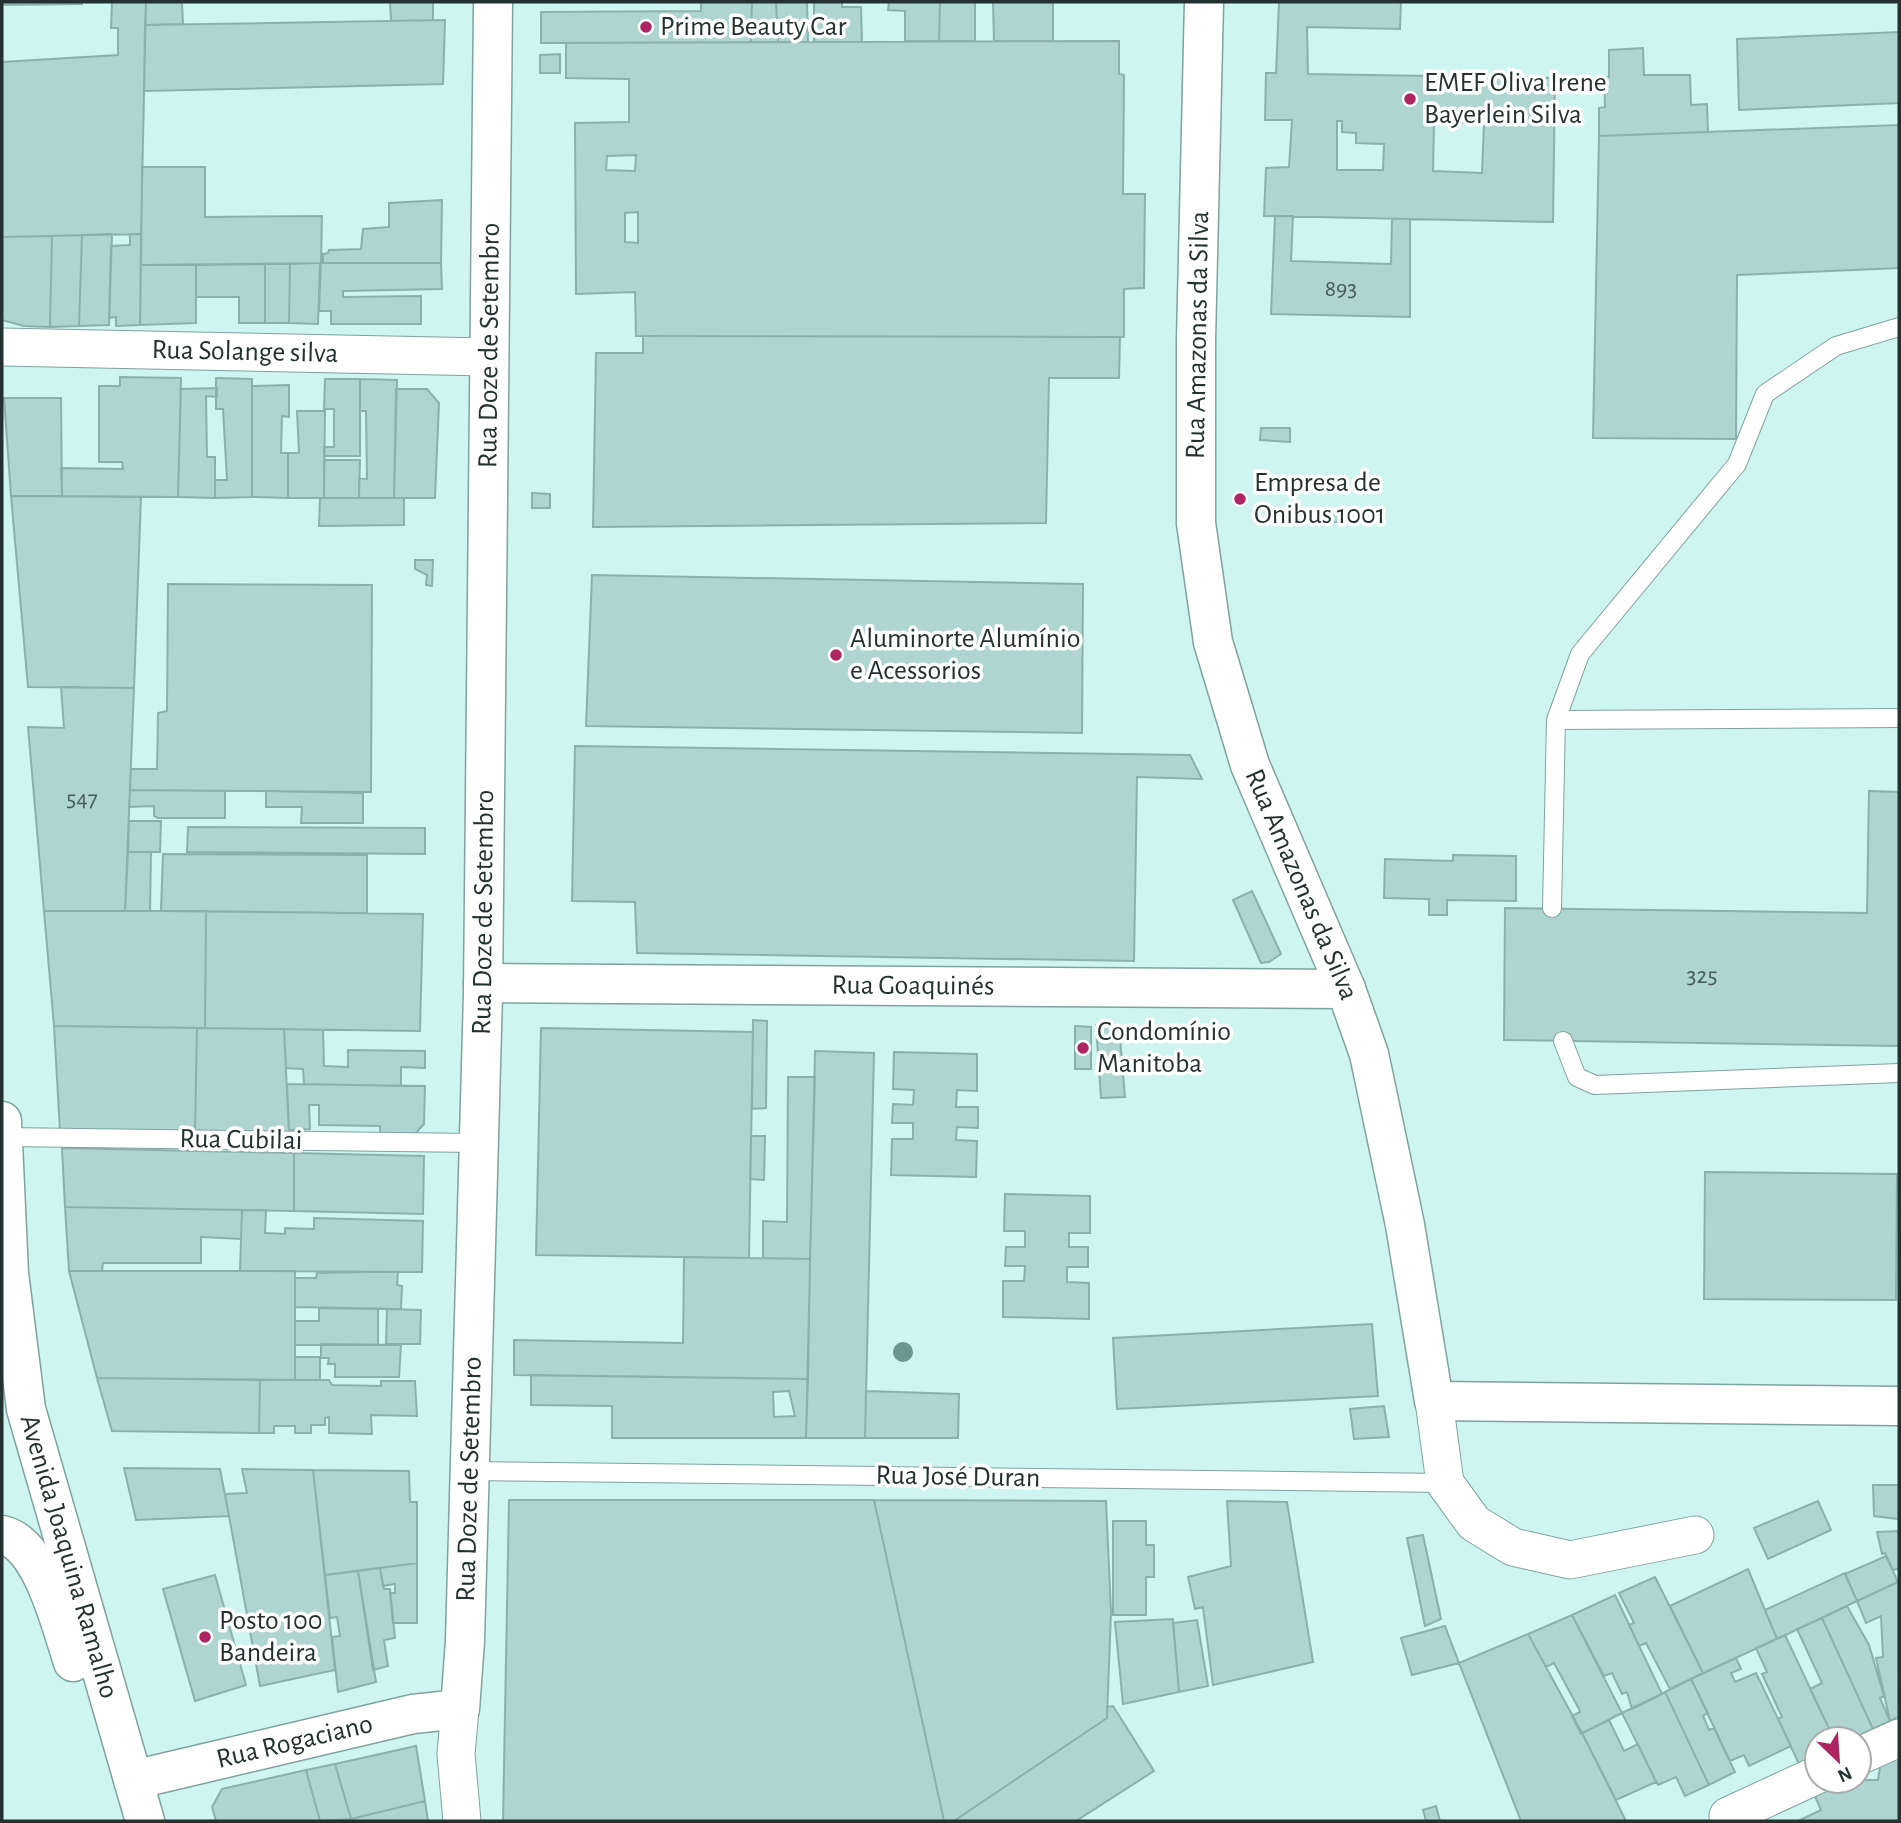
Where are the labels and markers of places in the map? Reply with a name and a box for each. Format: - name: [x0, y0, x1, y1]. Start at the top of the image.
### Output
- place label: Prime Beauty Car: [660, 13, 847, 41]
- marker: Prime Beauty Car: [638, 19, 654, 35]
- place label: EMEF Oliva Irene Bayerlein Silva: [1424, 69, 1607, 129]
- marker: EMEF Oliva Irene Bayerlein Silva: [1402, 91, 1418, 107]
- place label: Empresa de Onibus 1001: [1254, 469, 1386, 529]
- marker: Empresa de Onibus 1001: [1232, 491, 1248, 507]
- place label: Aluminorte Alumínio e Acessorios: [850, 625, 1081, 685]
- marker: Aluminorte Alumínio e Acessorios: [828, 647, 844, 663]
- place label: Condomínio Manitoba: [1097, 1018, 1231, 1078]
- marker: Condomínio Manitoba: [1075, 1040, 1091, 1056]
- place label: Posto 100 Bandeira: [219, 1607, 323, 1667]
- marker: Posto 100 Bandeira: [197, 1629, 213, 1645]

